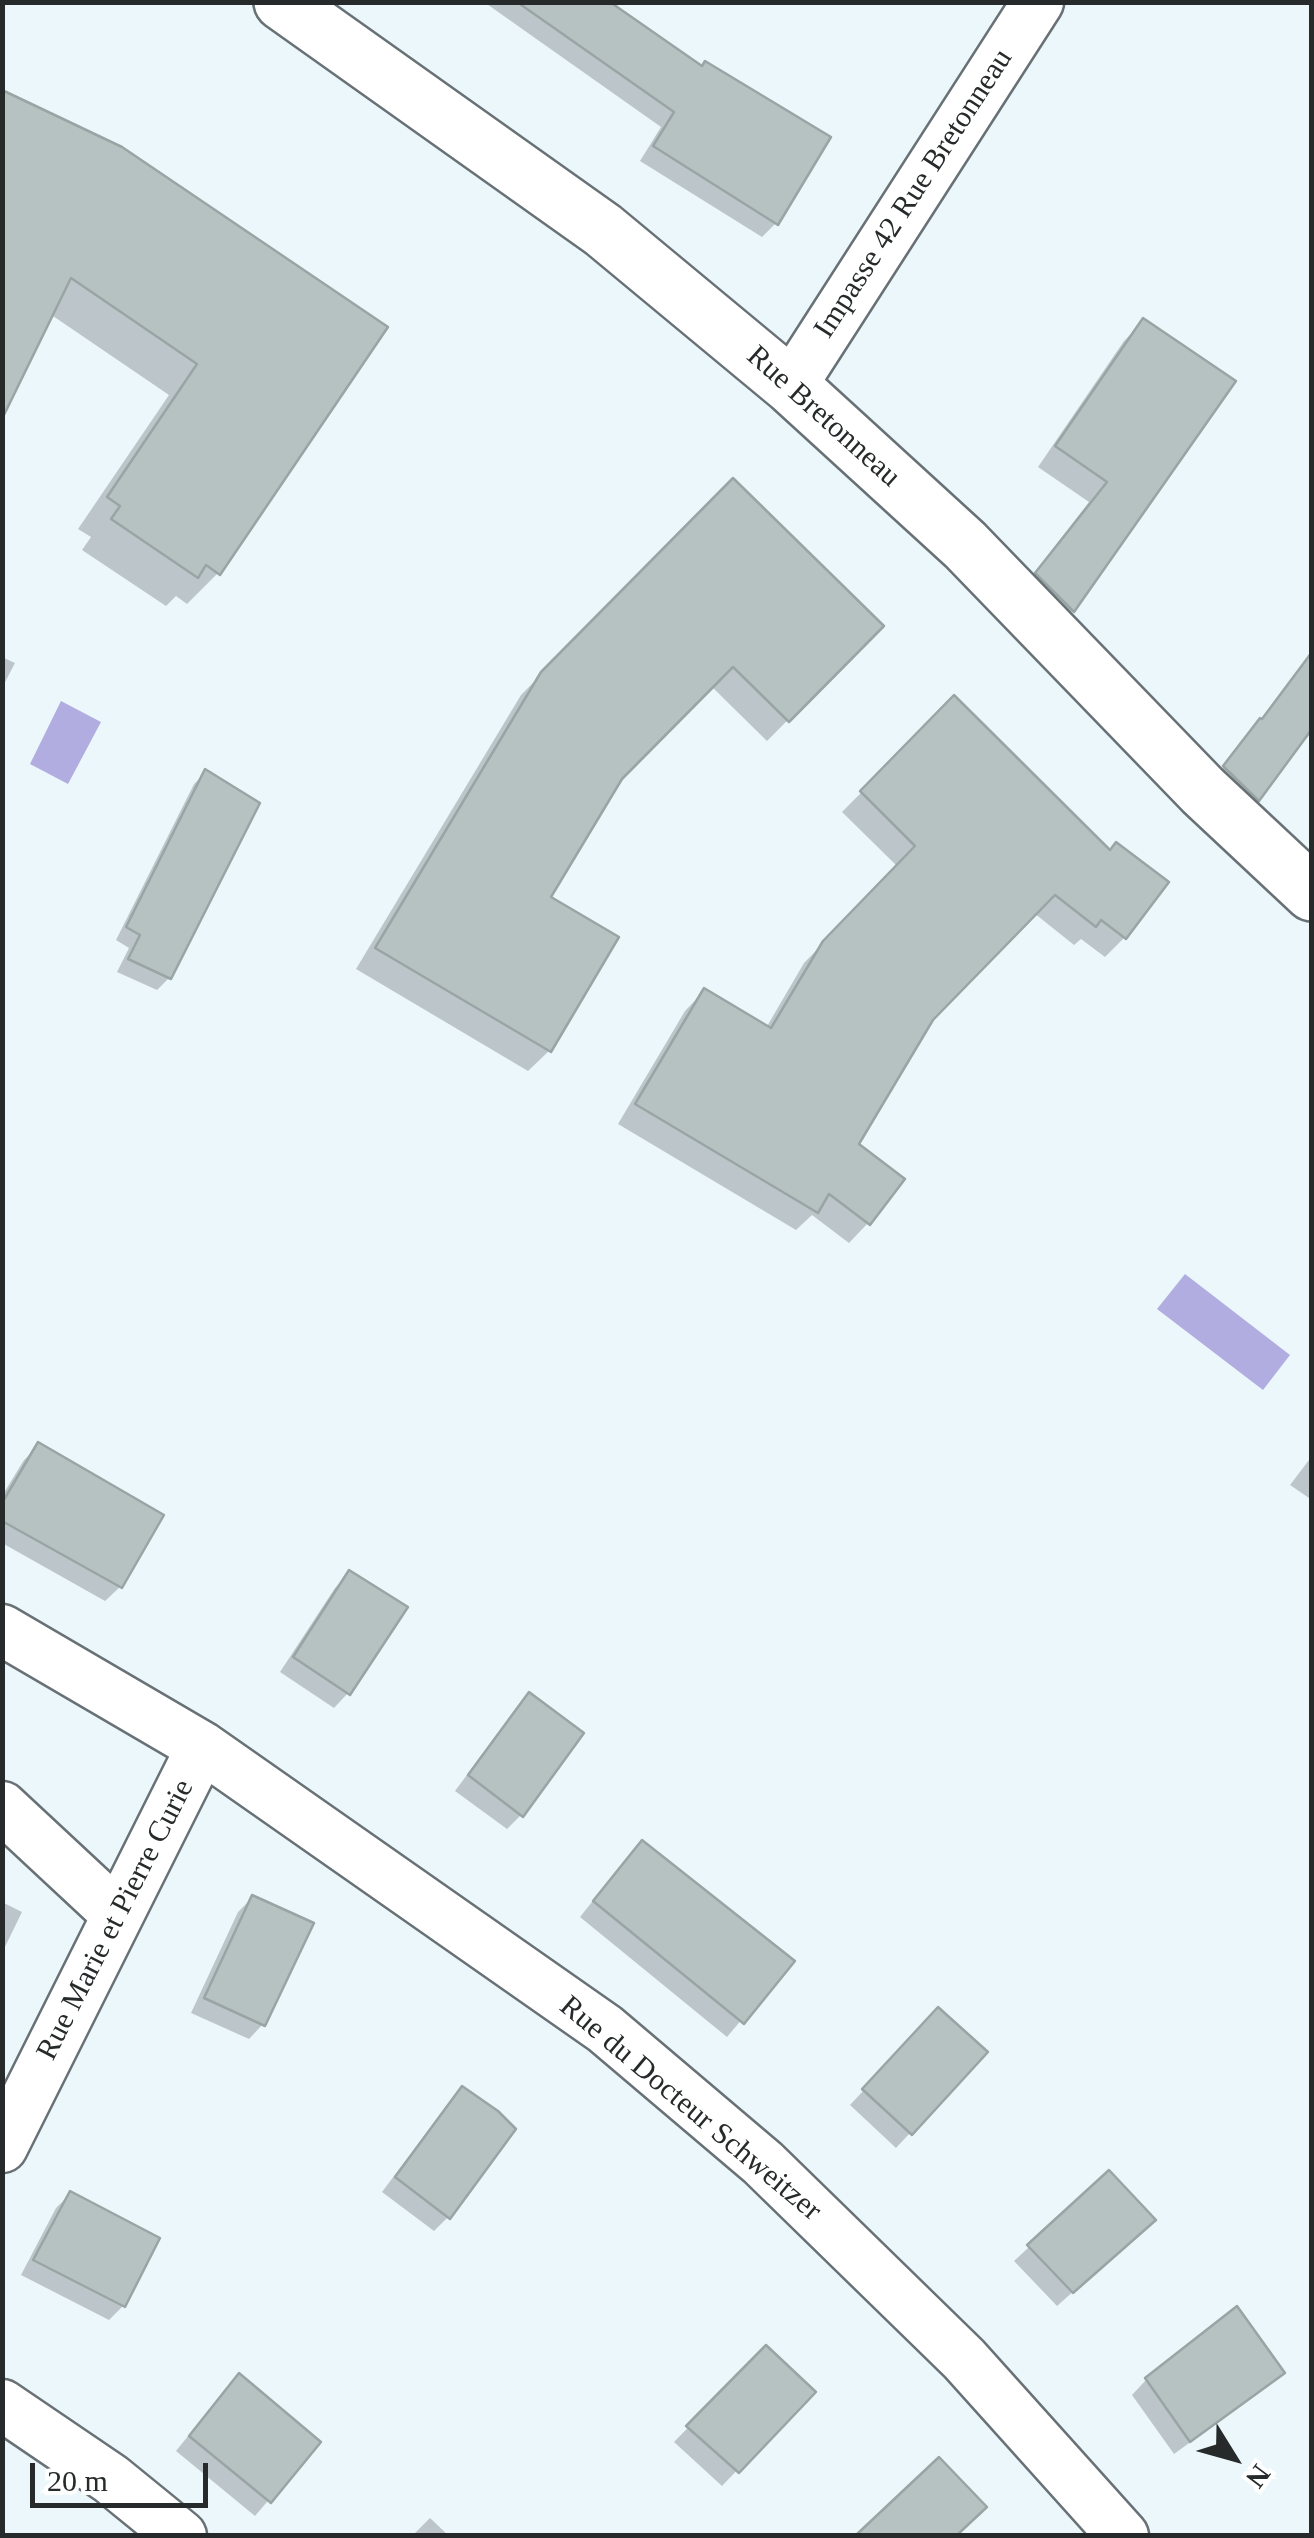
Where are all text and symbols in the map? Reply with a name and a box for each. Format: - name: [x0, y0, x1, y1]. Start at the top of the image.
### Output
- street label: Impasse 42 Rue Bretonneau: [807, 43, 1021, 345]
- street label: Rue Bretonneau: [739, 339, 907, 495]
- street label: Rue Marie et Pierre Curie: [30, 1774, 202, 2066]
- street label: Rue du Docteur Schweitzer: [552, 1989, 828, 2229]
- north arrow: [1184, 2408, 1284, 2508]
- scale bar: [35, 2443, 212, 2505]
- text: N: [1240, 2459, 1277, 2494]
- text: 20 m: [47, 2464, 108, 2497]

